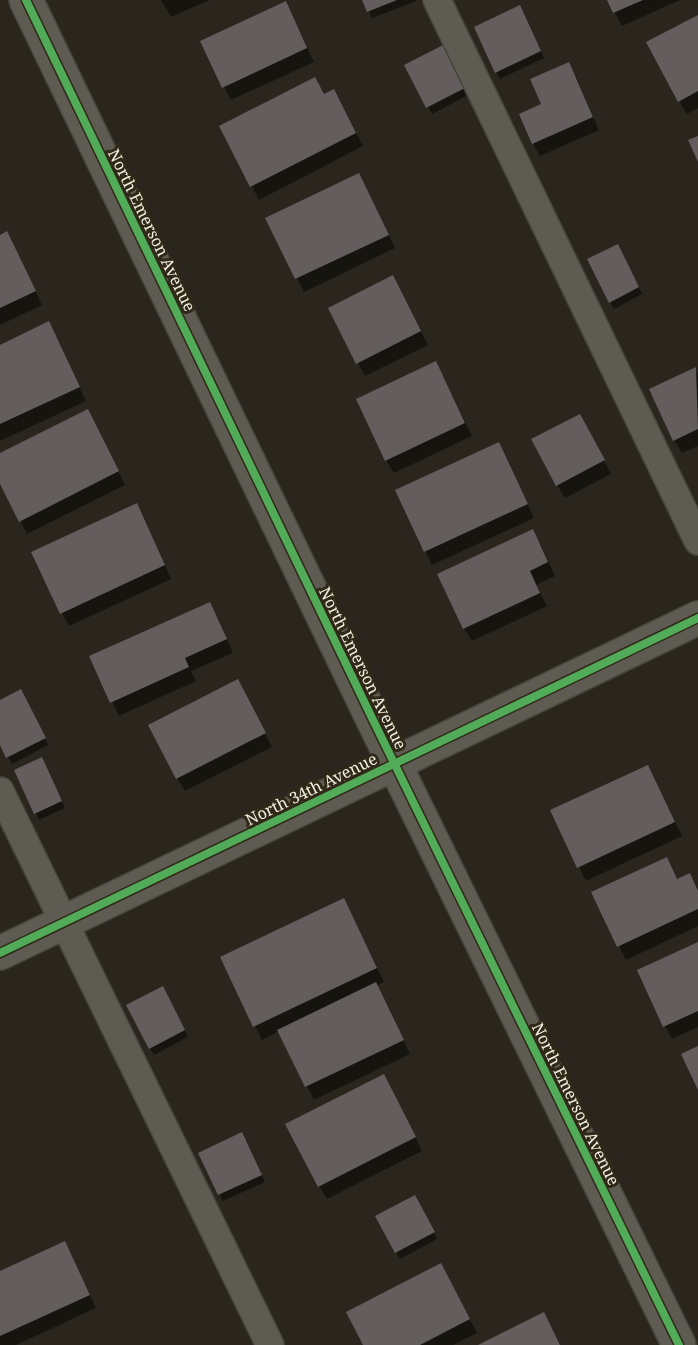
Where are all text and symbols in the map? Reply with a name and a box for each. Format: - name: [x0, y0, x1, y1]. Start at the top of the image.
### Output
- street label: North Emerson Avenue: [103, 145, 201, 315]
- street label: North Emerson Avenue: [314, 583, 412, 753]
- street label: North 34th Avenue: [241, 748, 381, 830]
- street label: North Emerson Avenue: [527, 1019, 625, 1189]

